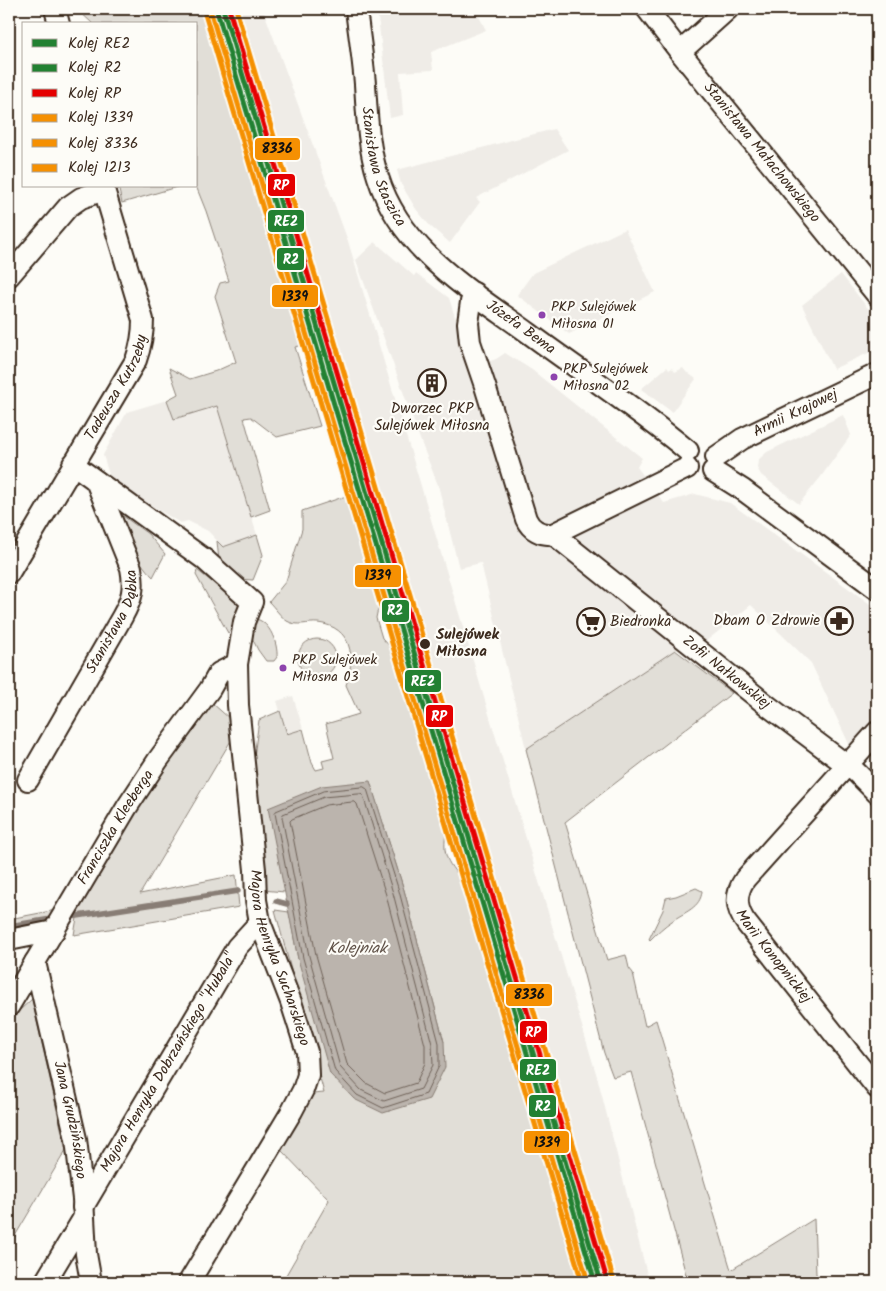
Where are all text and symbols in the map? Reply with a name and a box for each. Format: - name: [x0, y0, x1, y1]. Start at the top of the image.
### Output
- legend: [22, 22, 198, 188]
- text: Kolej RE2: [68, 32, 130, 56]
- text: Kolej R2: [68, 56, 121, 80]
- street label: Stanisława Małachowskiego: [697, 77, 826, 229]
- text: Kolej RP: [68, 82, 122, 106]
- text: Kolej 1339: [68, 106, 134, 130]
- street label: Stanisława Staszica: [354, 106, 412, 232]
- text: Kolej 8336: [68, 132, 138, 156]
- line badge: 8336: [254, 137, 301, 161]
- text: 8336: [261, 138, 293, 160]
- text: Kolej 1213: [68, 156, 131, 180]
- line badge: RP: [267, 173, 296, 197]
- text: RP: [273, 175, 290, 197]
- line badge: RE2: [267, 209, 305, 233]
- text: RE2: [274, 211, 298, 233]
- line badge: R2: [276, 247, 305, 271]
- text: R2: [283, 249, 299, 271]
- line badge: 1339: [271, 284, 319, 308]
- text: 1339: [282, 286, 308, 308]
- street label: Józefa Bema: [481, 294, 561, 361]
- place label: PKP Sulejówek Miłosna 01: [551, 296, 637, 335]
- marker: PKP Sulejówek Miłosna 01: [537, 310, 547, 320]
- street label: Tadeusza Kutrzeby: [79, 332, 154, 445]
- place label: PKP Sulejówek Miłosna 02: [563, 358, 649, 397]
- building icon: Dworzec PKP Sulejówek Miłosna: [417, 368, 447, 398]
- marker: PKP Sulejówek Miłosna 02: [549, 372, 559, 382]
- street label: Armii Krajowej: [749, 382, 843, 444]
- place label: Dworzec PKP Sulejówek Miłosna: [374, 397, 490, 438]
- line badge: 1339: [354, 564, 402, 588]
- text: 1339: [365, 565, 391, 587]
- street label: Stanisława Dąbka: [80, 568, 145, 678]
- line badge: R2: [381, 599, 410, 623]
- text: R2: [387, 600, 403, 622]
- pharmacy icon: Dbam O Zdrowie: [824, 606, 854, 636]
- supermarket icon: Biedronka: [576, 607, 606, 637]
- place label: Dbam O Zdrowie: [713, 609, 820, 633]
- place label: Biedronka: [610, 610, 671, 634]
- place label: Sulejówek Miłosna: [436, 623, 500, 664]
- street label: Zofii Nałkowskiej: [677, 630, 777, 716]
- marker: Sulejówek Miłosna: [418, 637, 432, 651]
- place label: PKP Sulejówek Miłosna 03: [292, 649, 378, 688]
- marker: PKP Sulejówek Miłosna 03: [278, 663, 288, 673]
- line badge: RE2: [404, 669, 442, 693]
- text: RE2: [411, 671, 435, 693]
- line badge: RP: [425, 704, 454, 728]
- text: RP: [431, 706, 448, 728]
- street label: Franciszka Kleeberga: [71, 765, 160, 890]
- street label: Majora Henryka Sucharskiego: [243, 869, 316, 1049]
- street label: Marii Konopnickiej: [728, 905, 818, 1010]
- water label: Kolejniak: [327, 936, 389, 961]
- street label: Majora Henryka Dobrzańskiego "Hubala": [94, 948, 243, 1177]
- line badge: 8336: [505, 983, 553, 1007]
- text: 8336: [513, 984, 545, 1006]
- line badge: RP: [519, 1020, 548, 1044]
- text: RP: [525, 1022, 542, 1044]
- line badge: RE2: [519, 1058, 557, 1082]
- street label: Jana Grudzińskiego: [46, 1059, 93, 1181]
- text: RE2: [526, 1060, 550, 1082]
- line badge: R2: [528, 1094, 557, 1118]
- text: R2: [535, 1096, 551, 1118]
- line badge: 1339: [523, 1130, 570, 1154]
- text: 1339: [534, 1132, 560, 1154]

